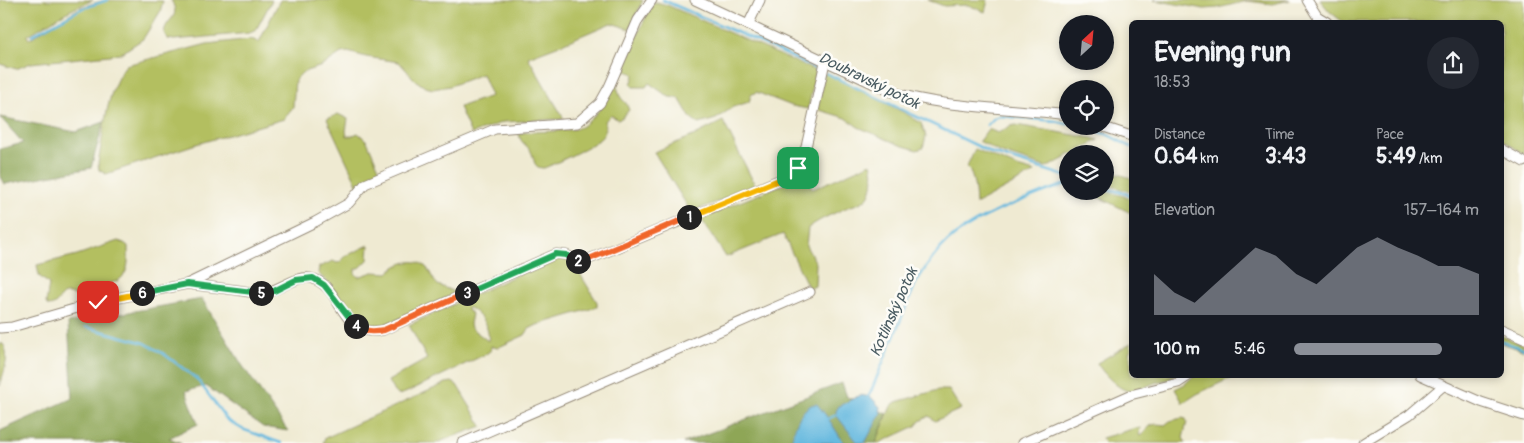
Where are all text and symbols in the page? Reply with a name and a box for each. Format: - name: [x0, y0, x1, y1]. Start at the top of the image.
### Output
- north arrow: [1059, 15, 1114, 70]
- map controls: [1059, 15, 1114, 200]
- text: Evening run: [1154, 35, 1291, 70]
- button: share: [1427, 37, 1479, 89]
- water label: Doubravský potok: [816, 48, 924, 114]
- text: 18:53: [1154, 72, 1190, 92]
- button: locate: [1059, 80, 1114, 135]
- text: Distance: [1154, 126, 1205, 143]
- text: Time: [1265, 126, 1294, 143]
- text: Pace: [1376, 126, 1404, 143]
- text: 0.64: [1154, 143, 1197, 170]
- text: 3:43: [1265, 143, 1306, 170]
- text: 5:49: [1376, 143, 1416, 170]
- button: layers: [1059, 145, 1114, 200]
- pin: [777, 147, 819, 189]
- text: km: [1197, 150, 1219, 167]
- text: /km: [1416, 150, 1442, 167]
- icon: arrive: [784, 154, 812, 182]
- text: Elevation: [1154, 200, 1215, 220]
- text: 157–164 m: [1404, 200, 1479, 220]
- pin: 1: [676, 204, 702, 230]
- text: 1: [687, 209, 692, 226]
- pin: 2: [566, 248, 590, 274]
- text: 2: [575, 253, 582, 270]
- water label: Kotlinský potok: [866, 263, 923, 360]
- pin: 6: [130, 280, 154, 306]
- pin: 5: [248, 280, 274, 306]
- pin: 3: [454, 280, 480, 306]
- pin: [77, 281, 119, 323]
- text: 6: [138, 285, 147, 302]
- text: 5: [258, 285, 265, 302]
- text: 3: [464, 285, 471, 302]
- icon: check: [84, 288, 112, 316]
- pin: 4: [344, 314, 368, 338]
- text: 4: [352, 318, 361, 335]
- text: 100 m: [1154, 339, 1200, 359]
- text: 5:46: [1234, 339, 1266, 359]

